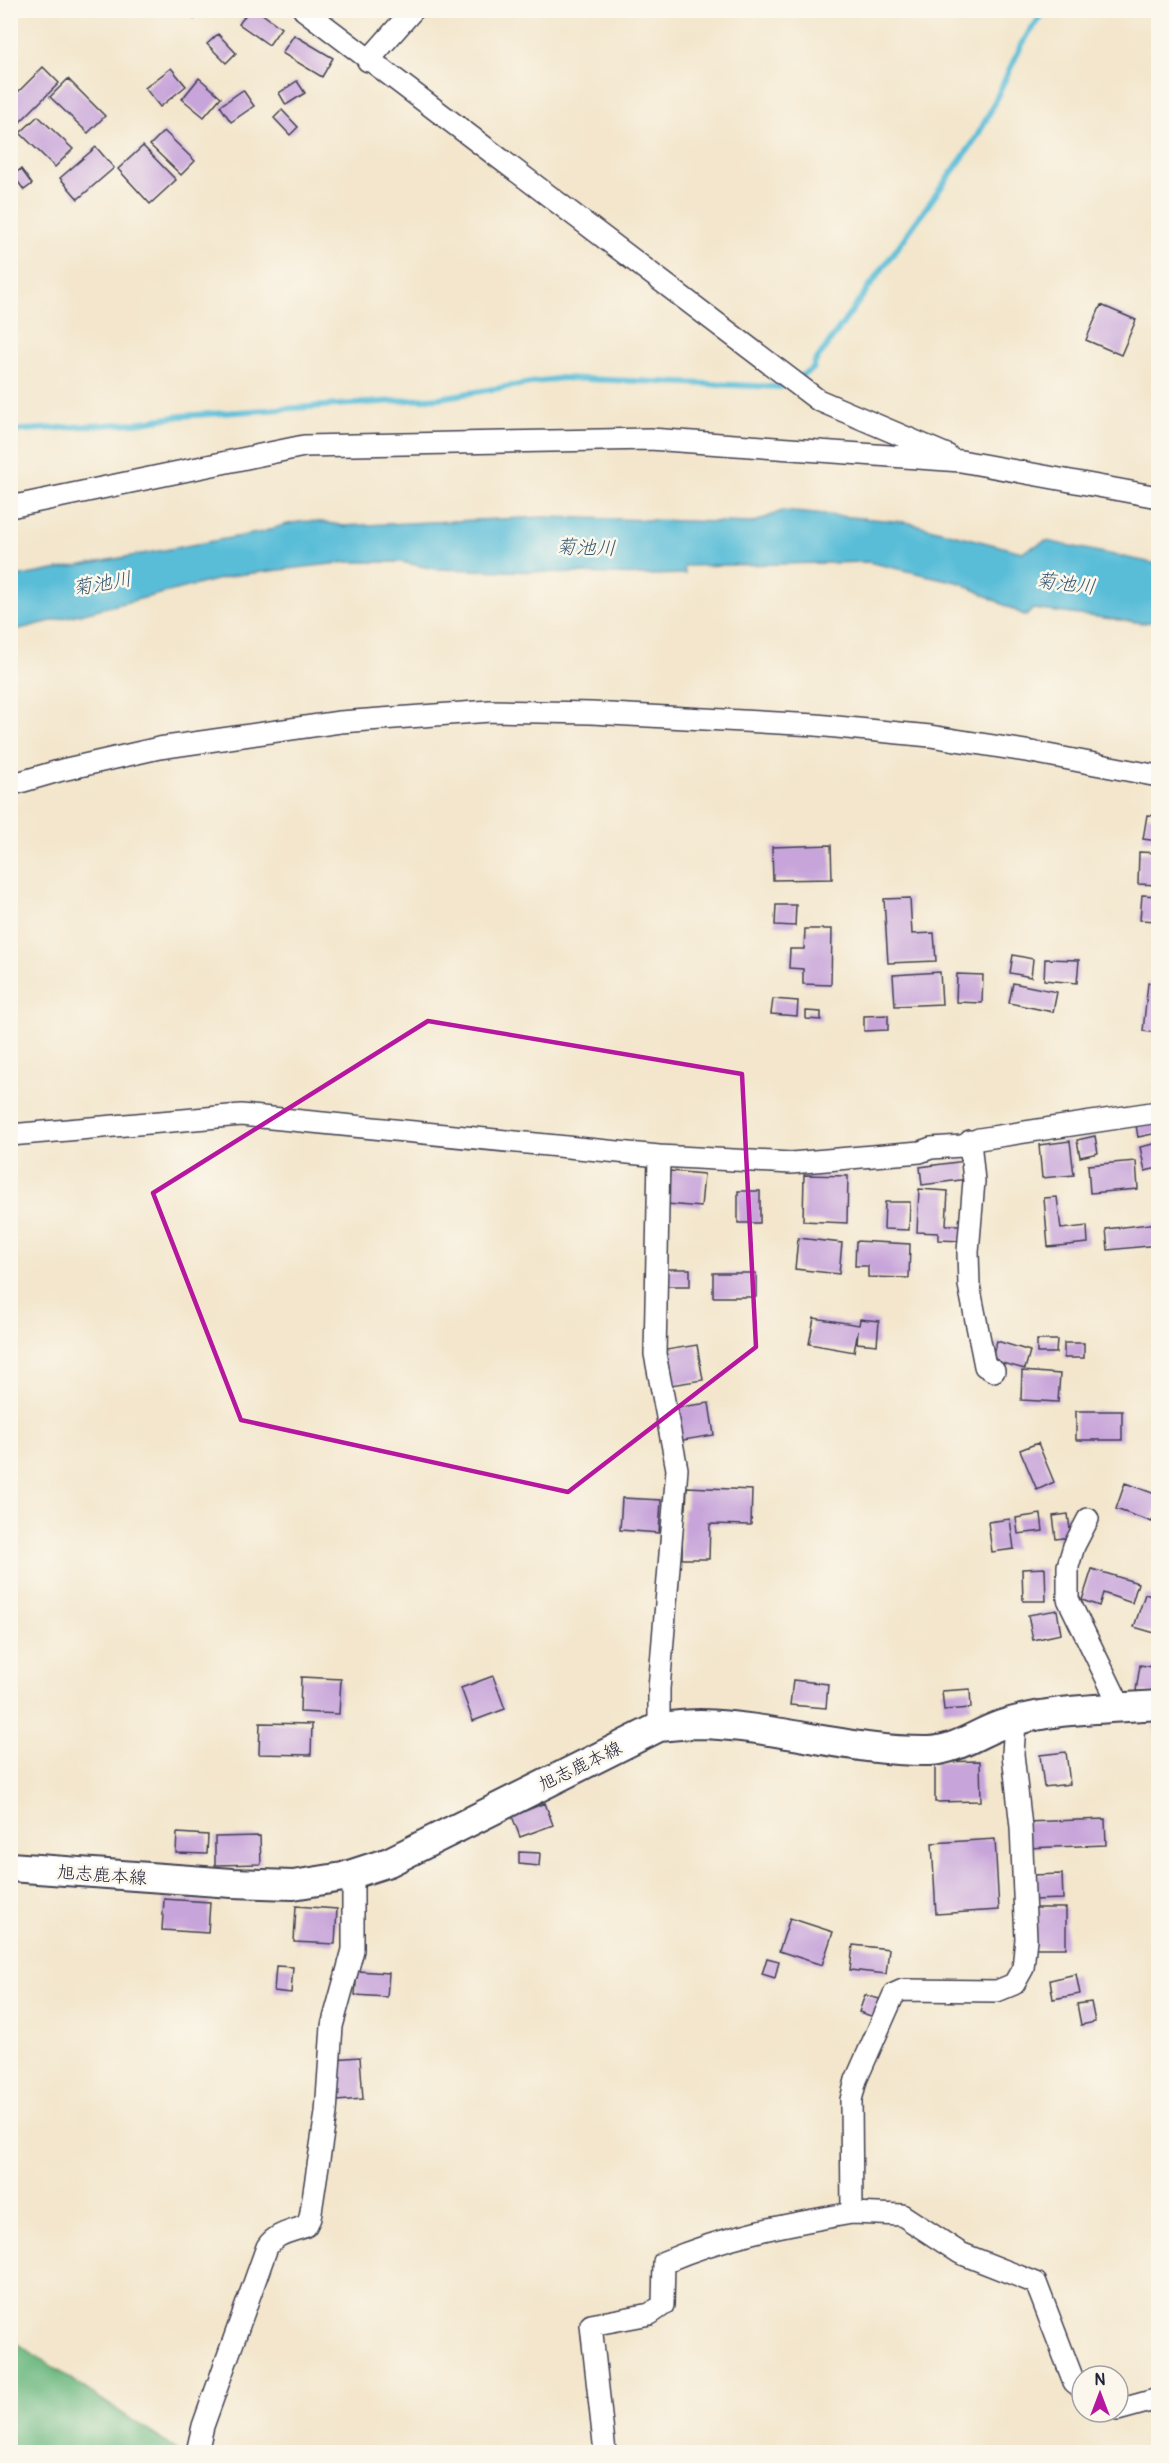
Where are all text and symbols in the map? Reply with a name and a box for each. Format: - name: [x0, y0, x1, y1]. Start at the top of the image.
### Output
- water label: 菊池川: [556, 534, 616, 561]
- water label: 菊池川: [70, 566, 134, 601]
- water label: 菊池川: [1035, 567, 1097, 600]
- street label: 旭志鹿本線: [535, 1736, 626, 1797]
- street label: 旭志鹿本線: [56, 1861, 148, 1890]
- north arrow: [1070, 2364, 1130, 2424]
- text: N: [1095, 2370, 1106, 2390]

